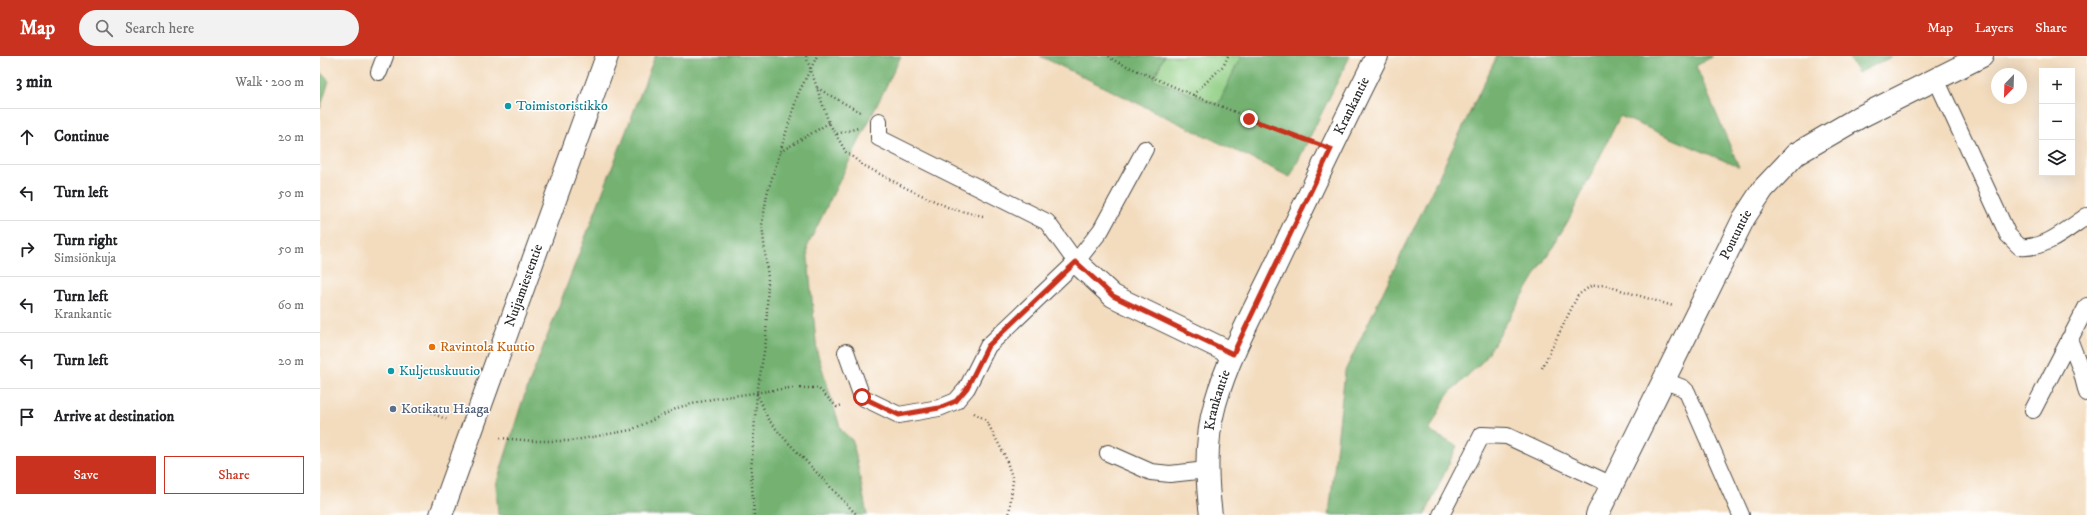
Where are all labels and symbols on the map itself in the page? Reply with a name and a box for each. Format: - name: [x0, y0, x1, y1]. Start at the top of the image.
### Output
- north arrow: [1991, 68, 2027, 104]
- street label: Krankantie: [1330, 74, 1374, 138]
- place label: Toimistoristikko: [516, 97, 608, 115]
- marker: Toimistoristikko: [503, 101, 513, 111]
- route end: [1240, 110, 1258, 128]
- street label: Poutuntie: [1716, 206, 1756, 263]
- street label: Nuijamiestentie: [501, 241, 547, 329]
- place label: Ravintola Kuutio: [440, 338, 535, 356]
- marker: Ravintola Kuutio: [427, 342, 437, 352]
- place label: Kuljetuskuutio: [399, 362, 480, 380]
- marker: Kuljetuskuutio: [386, 366, 396, 376]
- street label: Krankantie: [1201, 367, 1235, 432]
- route start: [853, 388, 871, 406]
- place label: Kotikatu Haaga: [401, 400, 489, 418]
- marker: Kotikatu Haaga: [388, 404, 398, 414]

